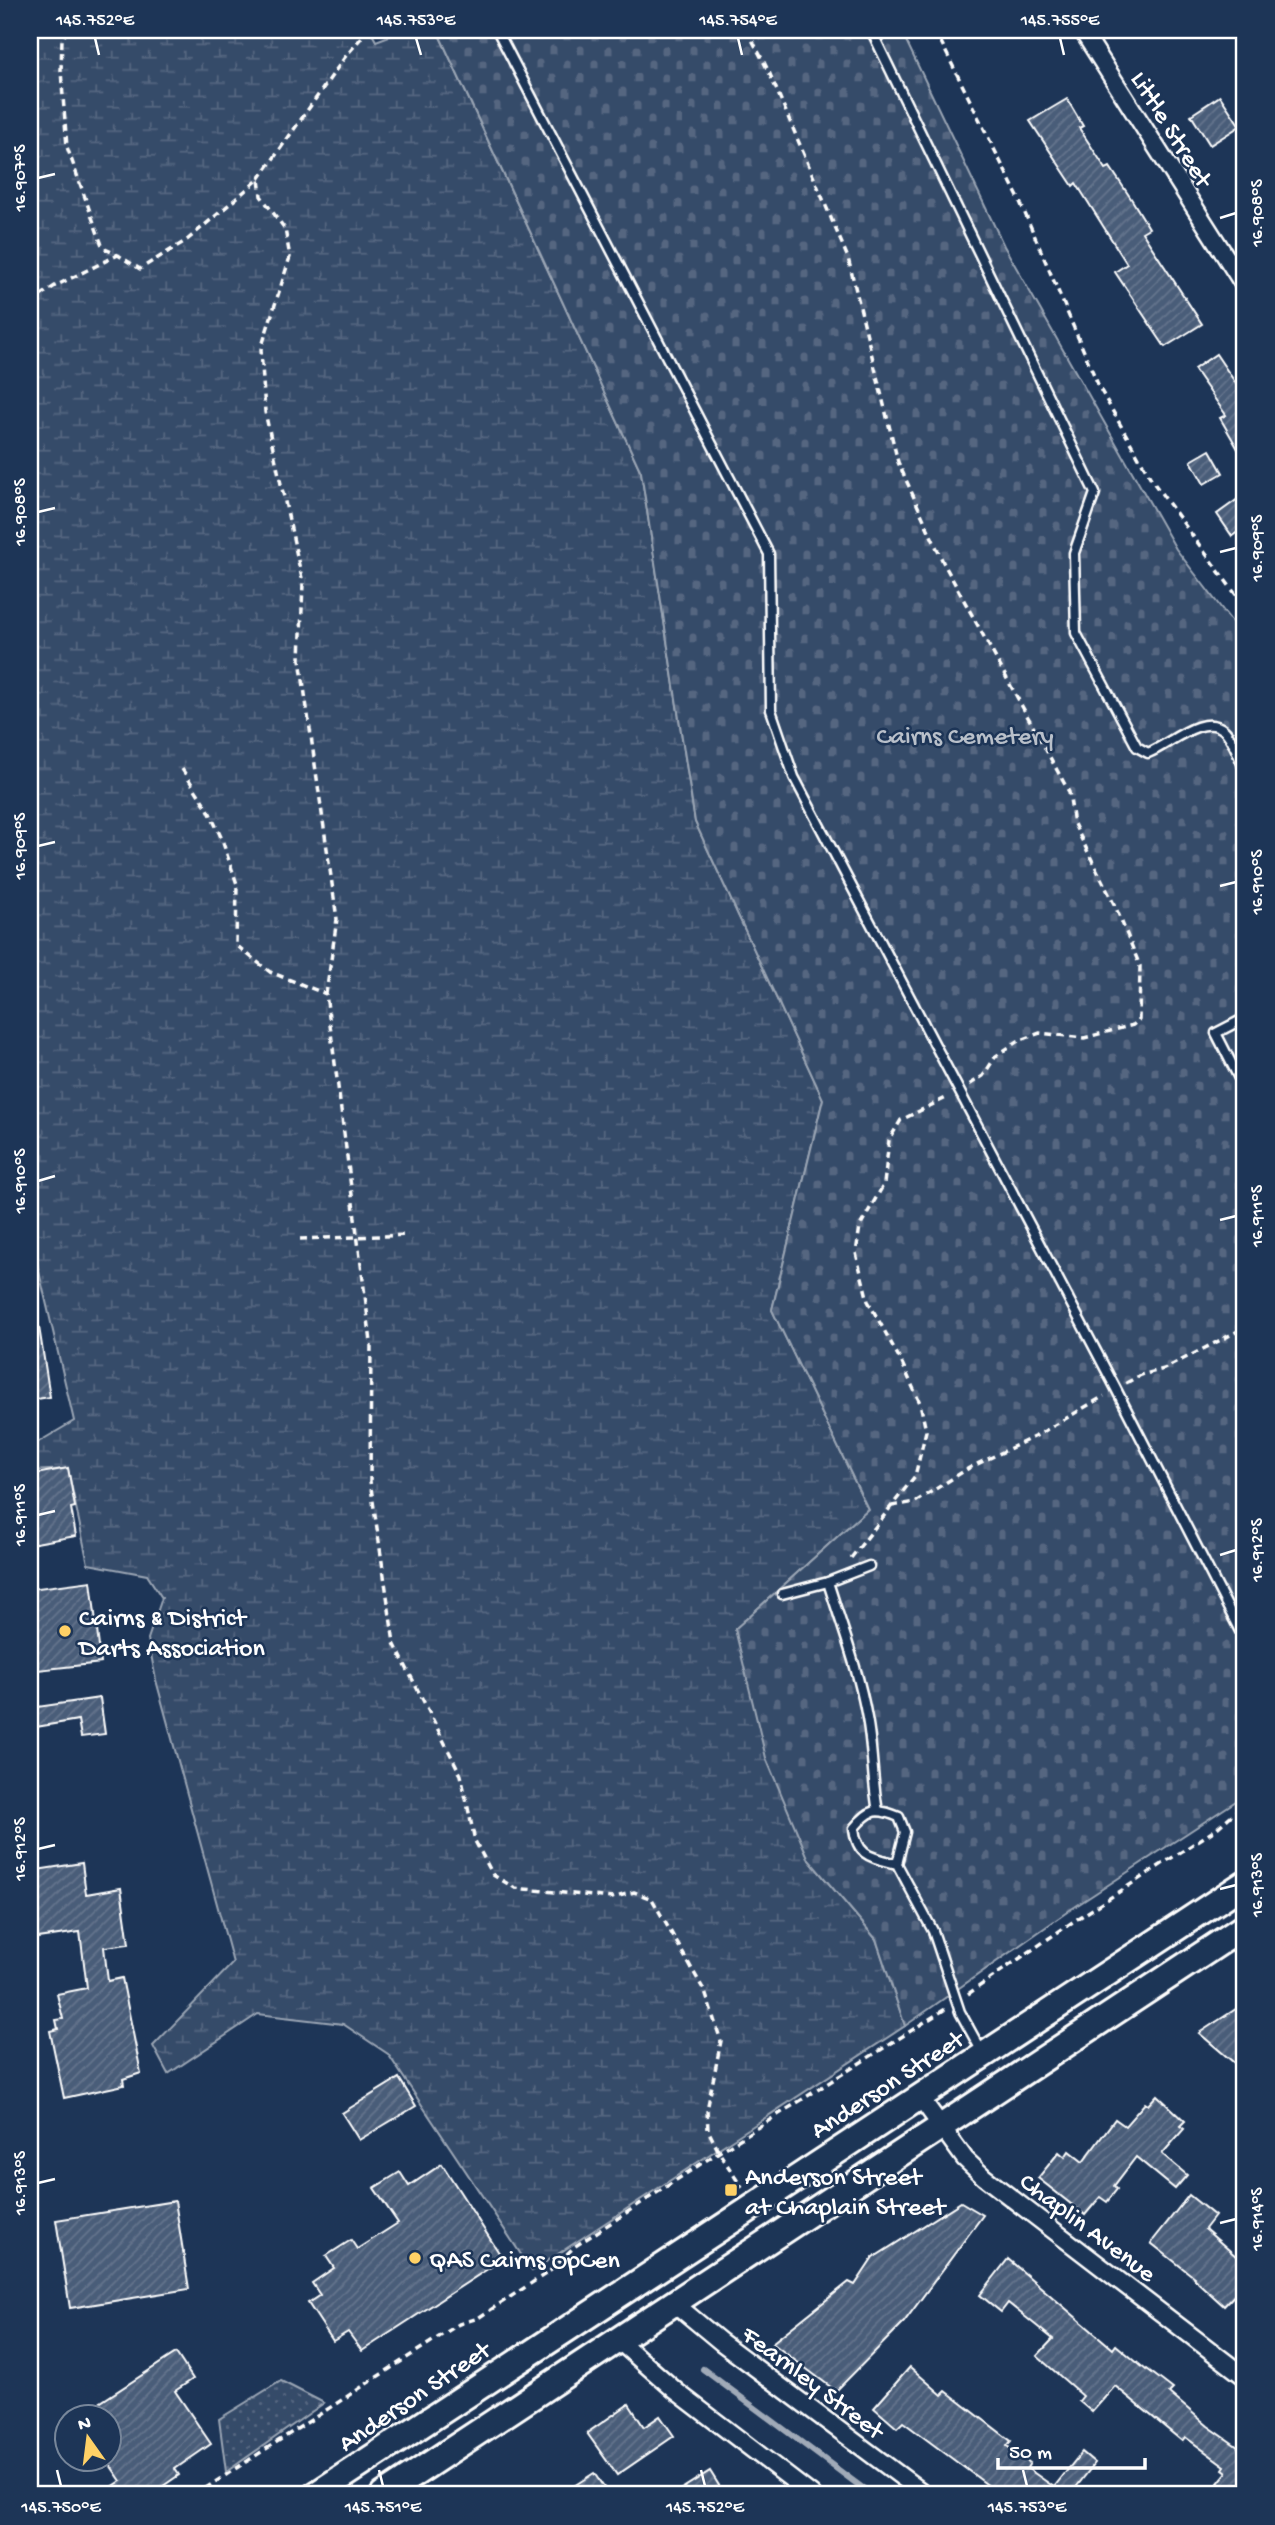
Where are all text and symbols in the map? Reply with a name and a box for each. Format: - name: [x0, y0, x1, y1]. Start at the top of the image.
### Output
- text: 145.752°E: [55, 11, 135, 32]
- text: 145.753°E: [376, 11, 456, 32]
- text: 145.754°E: [698, 11, 778, 32]
- text: 145.755°E: [1020, 11, 1100, 32]
- street label: Little Street: [1121, 67, 1218, 196]
- text: 16.907°S: [11, 144, 32, 213]
- text: 16.908°S: [1248, 179, 1269, 248]
- text: 16.908°S: [11, 478, 32, 547]
- text: 16.909°S: [1248, 514, 1269, 582]
- park label: Cairns Cemetery: [877, 723, 1054, 754]
- text: 16.909°S: [11, 812, 32, 880]
- text: 16.910°S: [1248, 849, 1269, 916]
- text: 16.910°S: [11, 1148, 32, 1215]
- text: 16.911°S: [1248, 1184, 1269, 1248]
- text: 16.911°S: [11, 1483, 32, 1547]
- text: 16.912°S: [1248, 1518, 1269, 1583]
- place label: Cairns & District Darts Association: [77, 1605, 266, 1666]
- marker: Cairns & District Darts Association: [57, 1623, 73, 1639]
- text: 16.912°S: [11, 1817, 32, 1882]
- text: 16.913°S: [1248, 1852, 1269, 1918]
- street label: Anderson Street: [806, 2024, 973, 2148]
- text: 16.913°S: [11, 2150, 32, 2216]
- place label: Anderson Street at Chaplain Street: [745, 2164, 948, 2225]
- street label: Chaplin Avenue: [1012, 2168, 1161, 2291]
- marker: Anderson Street at Chaplain Street: [723, 2182, 739, 2198]
- text: 16.914°S: [1248, 2187, 1269, 2252]
- place label: QAS Cairns OpCen: [429, 2247, 620, 2278]
- marker: QAS Cairns OpCen: [407, 2250, 423, 2266]
- street label: Fearnley Street: [733, 2320, 890, 2450]
- street label: Anderson Street: [334, 2335, 499, 2461]
- north arrow: [52, 2402, 122, 2472]
- text: N: [76, 2412, 94, 2438]
- scale bar: [998, 2427, 1146, 2471]
- text: 50 m: [1009, 2442, 1052, 2467]
- text: 145.750°E: [20, 2498, 101, 2519]
- text: 145.751°E: [344, 2498, 422, 2519]
- text: 145.752°E: [665, 2498, 745, 2519]
- text: 145.753°E: [987, 2498, 1067, 2519]

